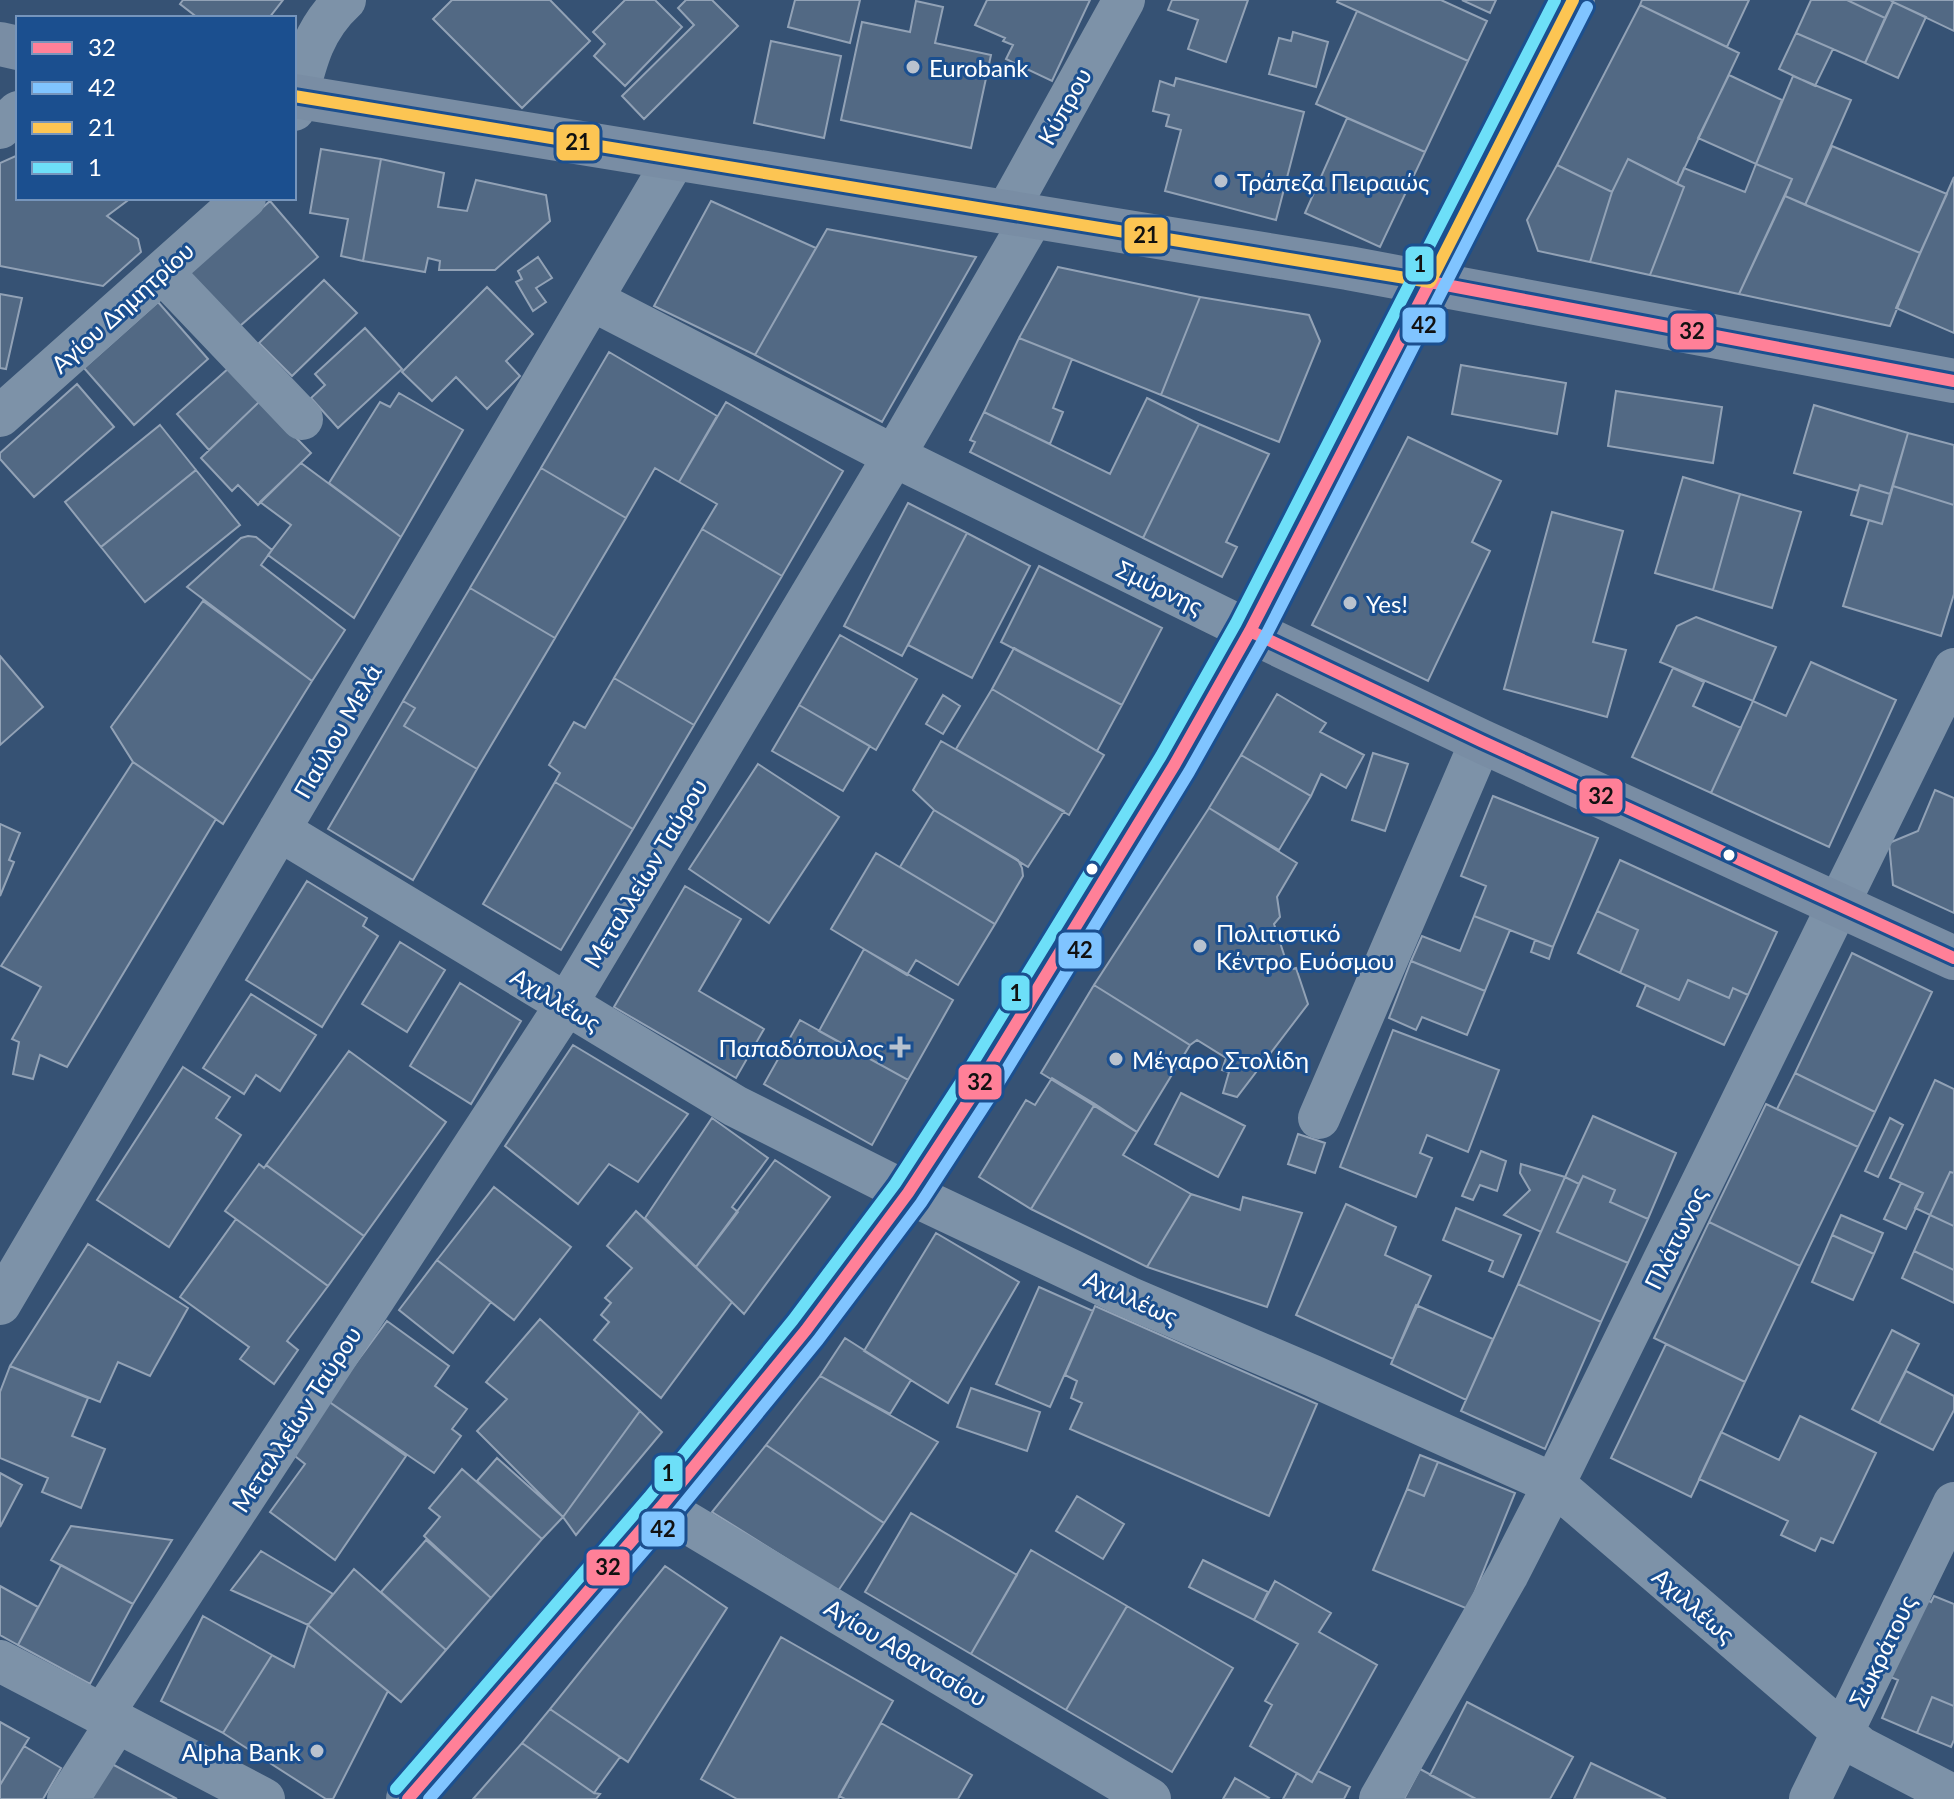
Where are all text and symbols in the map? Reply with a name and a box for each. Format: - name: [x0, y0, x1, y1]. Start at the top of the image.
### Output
- legend: [16, 16, 296, 200]
- text: 32: [88, 32, 116, 61]
- place label: Eurobank: [929, 53, 1029, 82]
- marker: Eurobank: [904, 58, 922, 76]
- street label: Κύπρου: [1031, 62, 1097, 150]
- text: 42: [88, 72, 116, 101]
- text: 21: [88, 112, 116, 141]
- line badge: 21: [555, 123, 601, 162]
- text: 21: [565, 128, 591, 155]
- text: 1: [88, 152, 102, 181]
- place label: Τράπεζα Πειραιώς: [1237, 167, 1429, 196]
- marker: Τράπεζα Πειραιώς: [1212, 172, 1230, 190]
- line badge: 21: [1123, 216, 1169, 255]
- text: 21: [1133, 221, 1159, 248]
- street label: Αγίου Δημητρίου: [45, 235, 199, 379]
- line badge: 1: [1404, 245, 1435, 283]
- text: 1: [1414, 250, 1426, 277]
- line badge: 42: [1401, 306, 1447, 344]
- text: 42: [1411, 311, 1437, 338]
- line badge: 32: [1669, 312, 1715, 351]
- text: 32: [1679, 317, 1705, 344]
- street label: Σμύρνης: [1112, 554, 1208, 620]
- place label: Yes!: [1366, 589, 1408, 618]
- marker: Yes!: [1341, 594, 1359, 612]
- street label: Παύλου Μελά: [287, 658, 387, 803]
- street label: Μεταλλείων Ταύρου: [577, 773, 713, 973]
- line badge: 32: [1578, 777, 1624, 815]
- text: 32: [1588, 782, 1614, 809]
- unlabelled marker: [1721, 847, 1737, 863]
- unlabelled marker: [1084, 861, 1100, 877]
- place label: Πολιτιστικό Κέντρο Ευόσμου: [1216, 918, 1394, 975]
- line badge: 42: [1057, 931, 1103, 970]
- text: 42: [1067, 936, 1093, 963]
- marker: Πολιτιστικό Κέντρο Ευόσμου: [1191, 937, 1209, 955]
- street label: Αχιλλέως: [506, 961, 606, 1037]
- line badge: 1: [1000, 974, 1031, 1012]
- text: 1: [1010, 979, 1022, 1006]
- place label: Παπαδόπουλος: [719, 1033, 884, 1062]
- marker: Παπαδόπουλος: [891, 1038, 909, 1056]
- place label: Μέγαρο Στολίδη: [1132, 1045, 1309, 1074]
- marker: Μέγαρο Στολίδη: [1107, 1050, 1125, 1068]
- line badge: 32: [957, 1063, 1003, 1101]
- text: 32: [967, 1068, 993, 1095]
- street label: Πλάτωνος: [1638, 1182, 1712, 1294]
- street label: Αχιλλέως: [1080, 1264, 1182, 1330]
- street label: Μεταλλείων Ταύρου: [225, 1321, 367, 1517]
- line badge: 1: [653, 1454, 684, 1493]
- text: 1: [662, 1459, 674, 1486]
- line badge: 42: [640, 1510, 686, 1548]
- text: 42: [650, 1515, 676, 1542]
- line badge: 32: [585, 1548, 631, 1587]
- text: 32: [595, 1553, 621, 1580]
- street label: Αχιλλέως: [1647, 1561, 1741, 1649]
- street label: Σωκράτους: [1842, 1590, 1922, 1712]
- street label: Αγίου Αθανασίου: [820, 1592, 992, 1712]
- place label: Alpha Bank: [181, 1737, 302, 1766]
- marker: Alpha Bank: [308, 1742, 326, 1760]

